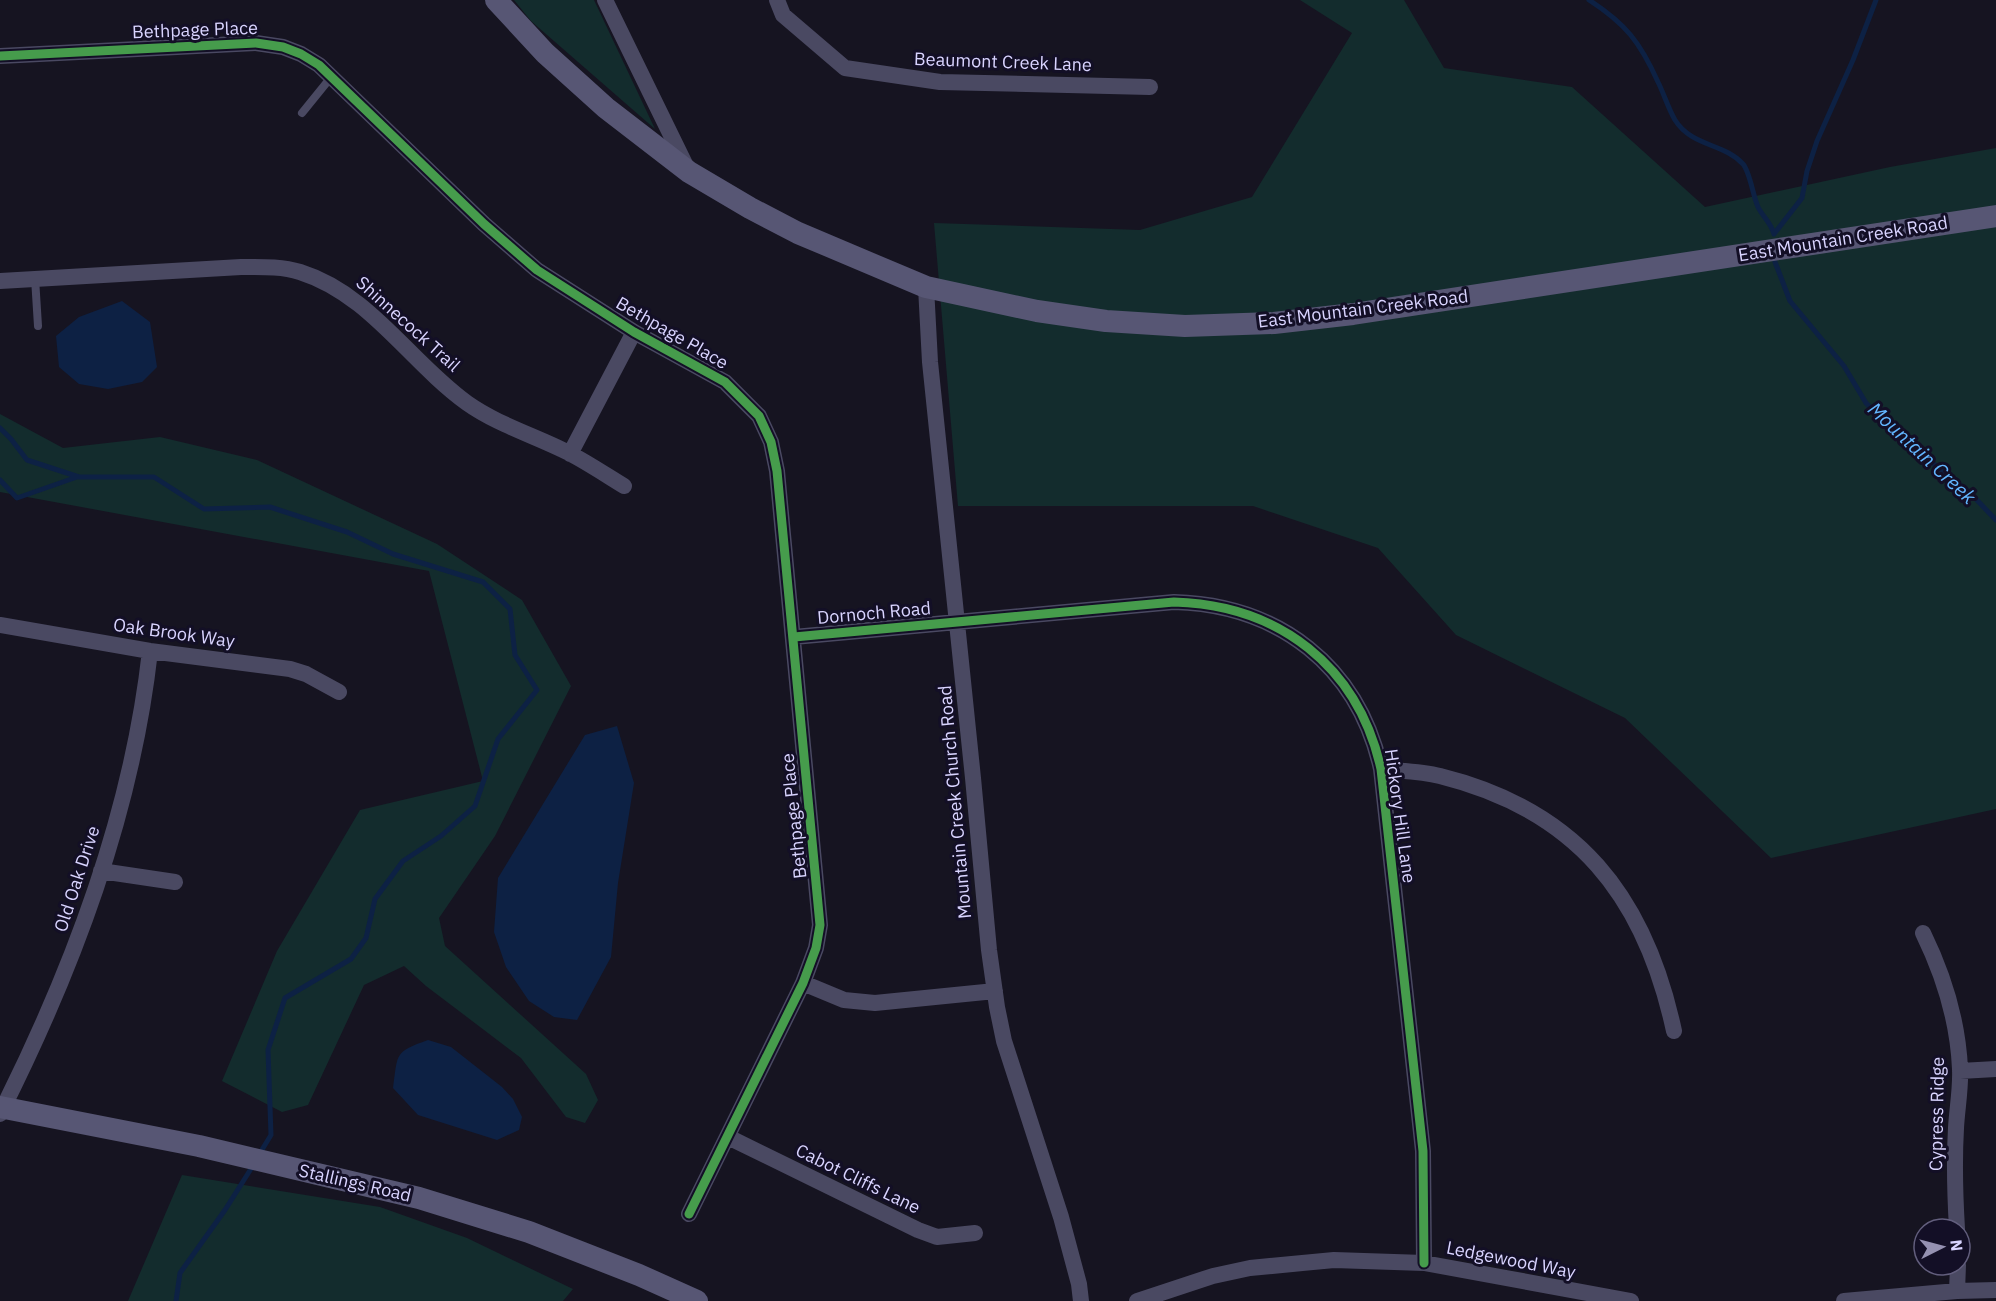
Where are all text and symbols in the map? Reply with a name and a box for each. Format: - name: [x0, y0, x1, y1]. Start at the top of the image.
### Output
- street label: Bethpage Place: [132, 16, 258, 43]
- street label: Beaumont Creek Lane: [914, 47, 1092, 76]
- street label: East Mountain Creek Road: [1736, 211, 1949, 266]
- street label: Shinnecock Trail: [351, 271, 465, 377]
- street label: East Mountain Creek Road: [1256, 284, 1470, 333]
- street label: Bethpage Place: [612, 291, 733, 374]
- water label: Mountain Creek: [1862, 396, 1983, 510]
- street label: Dornoch Road: [816, 596, 932, 629]
- street label: Oak Brook Way: [112, 613, 236, 652]
- street label: Mountain Creek Church Road: [933, 684, 976, 920]
- street label: Hickory Hill Lane: [1380, 747, 1421, 885]
- street label: Bethpage Place: [775, 752, 812, 880]
- street label: Old Oak Drive: [49, 823, 105, 935]
- street label: Cypress Ridge: [1924, 1056, 1949, 1171]
- street label: Cabot Cliffs Lane: [792, 1138, 924, 1219]
- street label: Stallings Road: [297, 1158, 414, 1207]
- north arrow: [1912, 1217, 1972, 1277]
- street label: Ledgewood Way: [1444, 1236, 1578, 1283]
- text: N: [1946, 1239, 1967, 1252]

